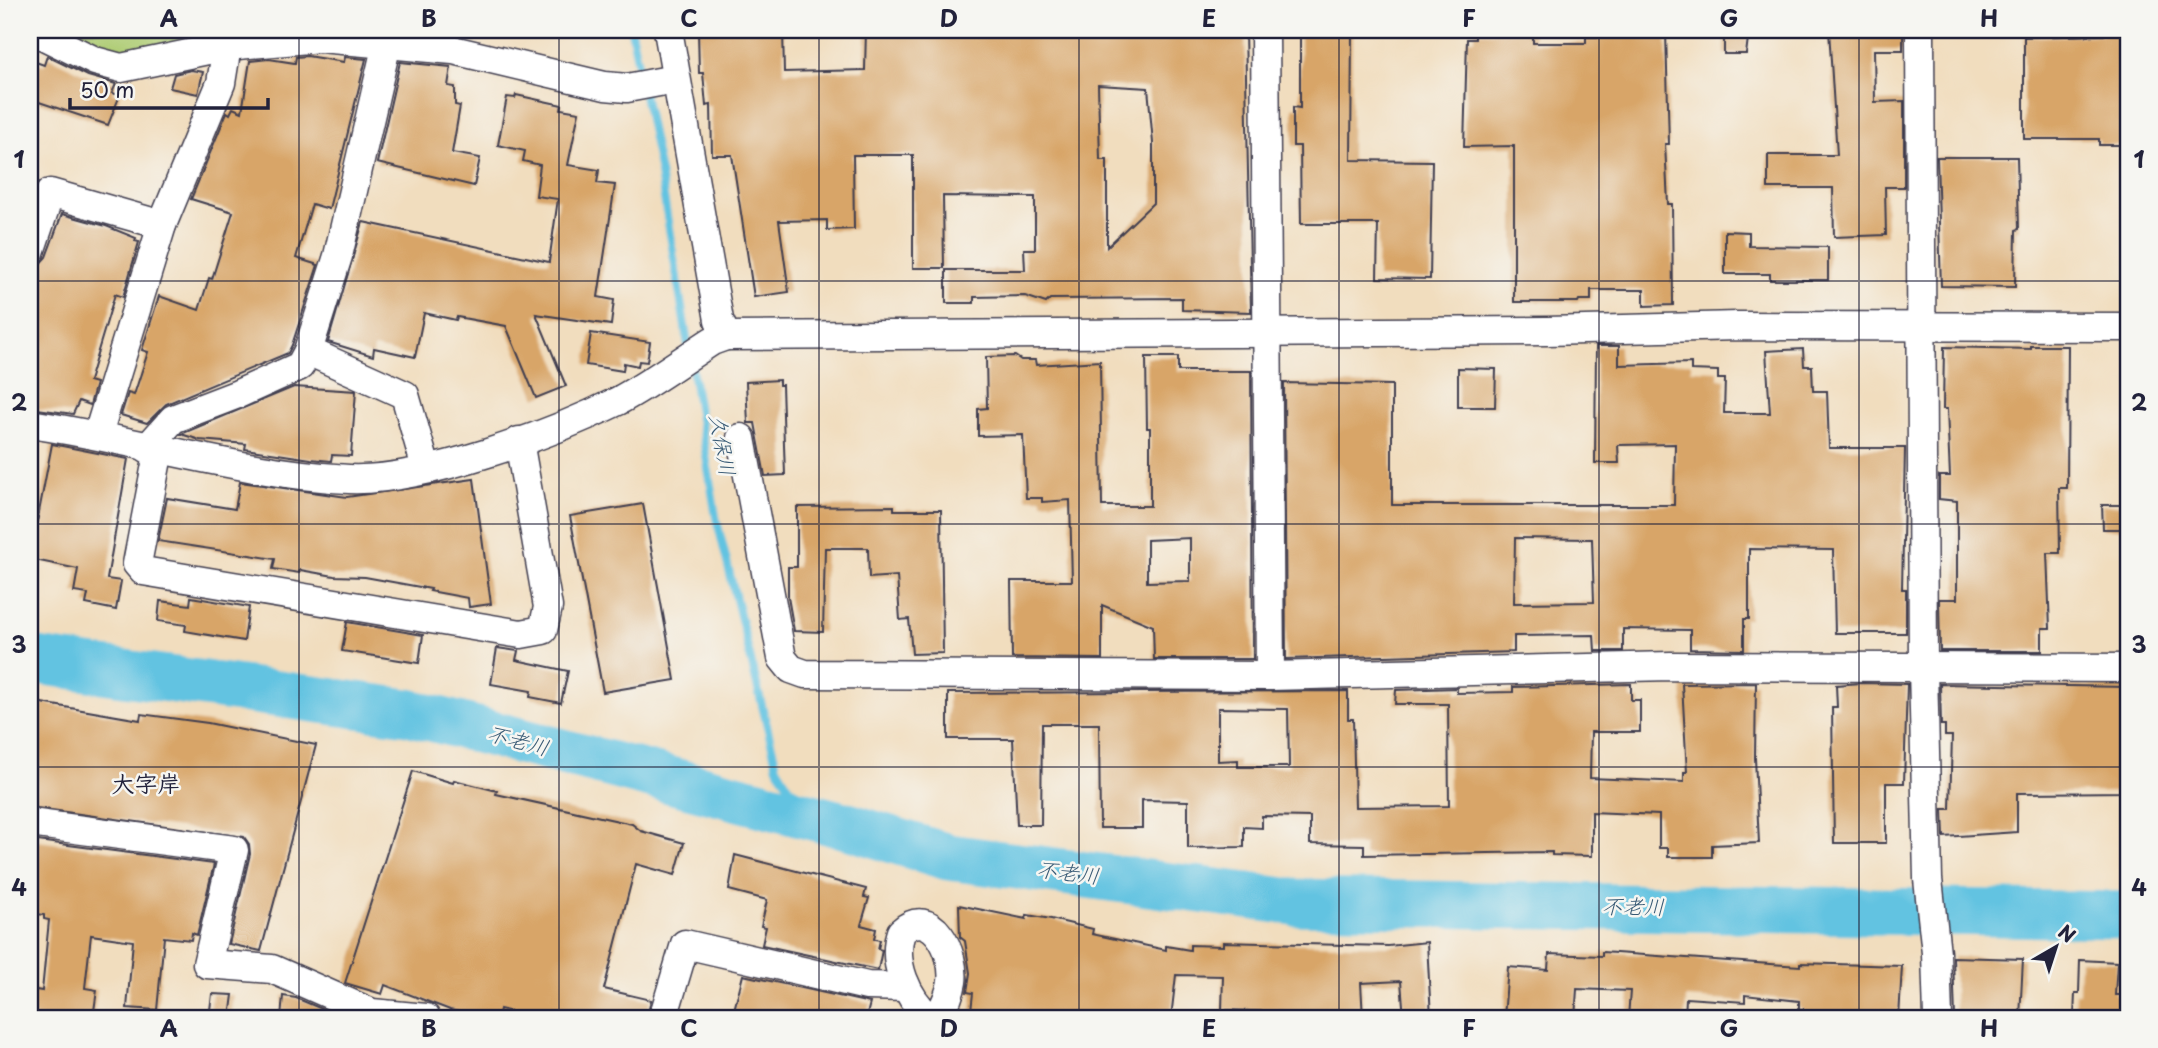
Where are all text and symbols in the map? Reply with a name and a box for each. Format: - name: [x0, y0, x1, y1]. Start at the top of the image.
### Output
- text: A: [160, 0, 178, 35]
- text: B: [421, 0, 437, 35]
- text: C: [680, 0, 698, 35]
- text: D: [940, 0, 958, 35]
- text: E: [1202, 0, 1216, 35]
- text: F: [1462, 0, 1476, 35]
- text: G: [1720, 0, 1738, 35]
- text: H: [1980, 0, 1998, 35]
- scale bar: [70, 66, 268, 110]
- text: 50 m: [80, 73, 134, 105]
- text: 1: [14, 141, 25, 176]
- text: 1: [2134, 141, 2145, 176]
- text: 2: [11, 384, 27, 419]
- text: 2: [2131, 384, 2147, 419]
- water label: 久保川: [703, 411, 745, 478]
- text: 3: [11, 626, 27, 661]
- text: 3: [2131, 626, 2147, 661]
- water label: 不老川: [484, 715, 553, 763]
- district label: 大字岸: [112, 765, 181, 800]
- water label: 不老川: [1035, 851, 1101, 891]
- text: 4: [11, 869, 27, 904]
- text: 4: [2131, 869, 2147, 904]
- water label: 不老川: [1601, 888, 1665, 922]
- north arrow: [2022, 912, 2092, 982]
- text: N: [2053, 917, 2082, 949]
- text: A: [160, 1010, 178, 1045]
- text: B: [421, 1010, 437, 1045]
- text: C: [680, 1010, 698, 1045]
- text: D: [940, 1010, 958, 1045]
- text: E: [1202, 1010, 1216, 1045]
- text: F: [1462, 1010, 1476, 1045]
- text: G: [1720, 1010, 1738, 1045]
- text: H: [1980, 1010, 1998, 1045]

